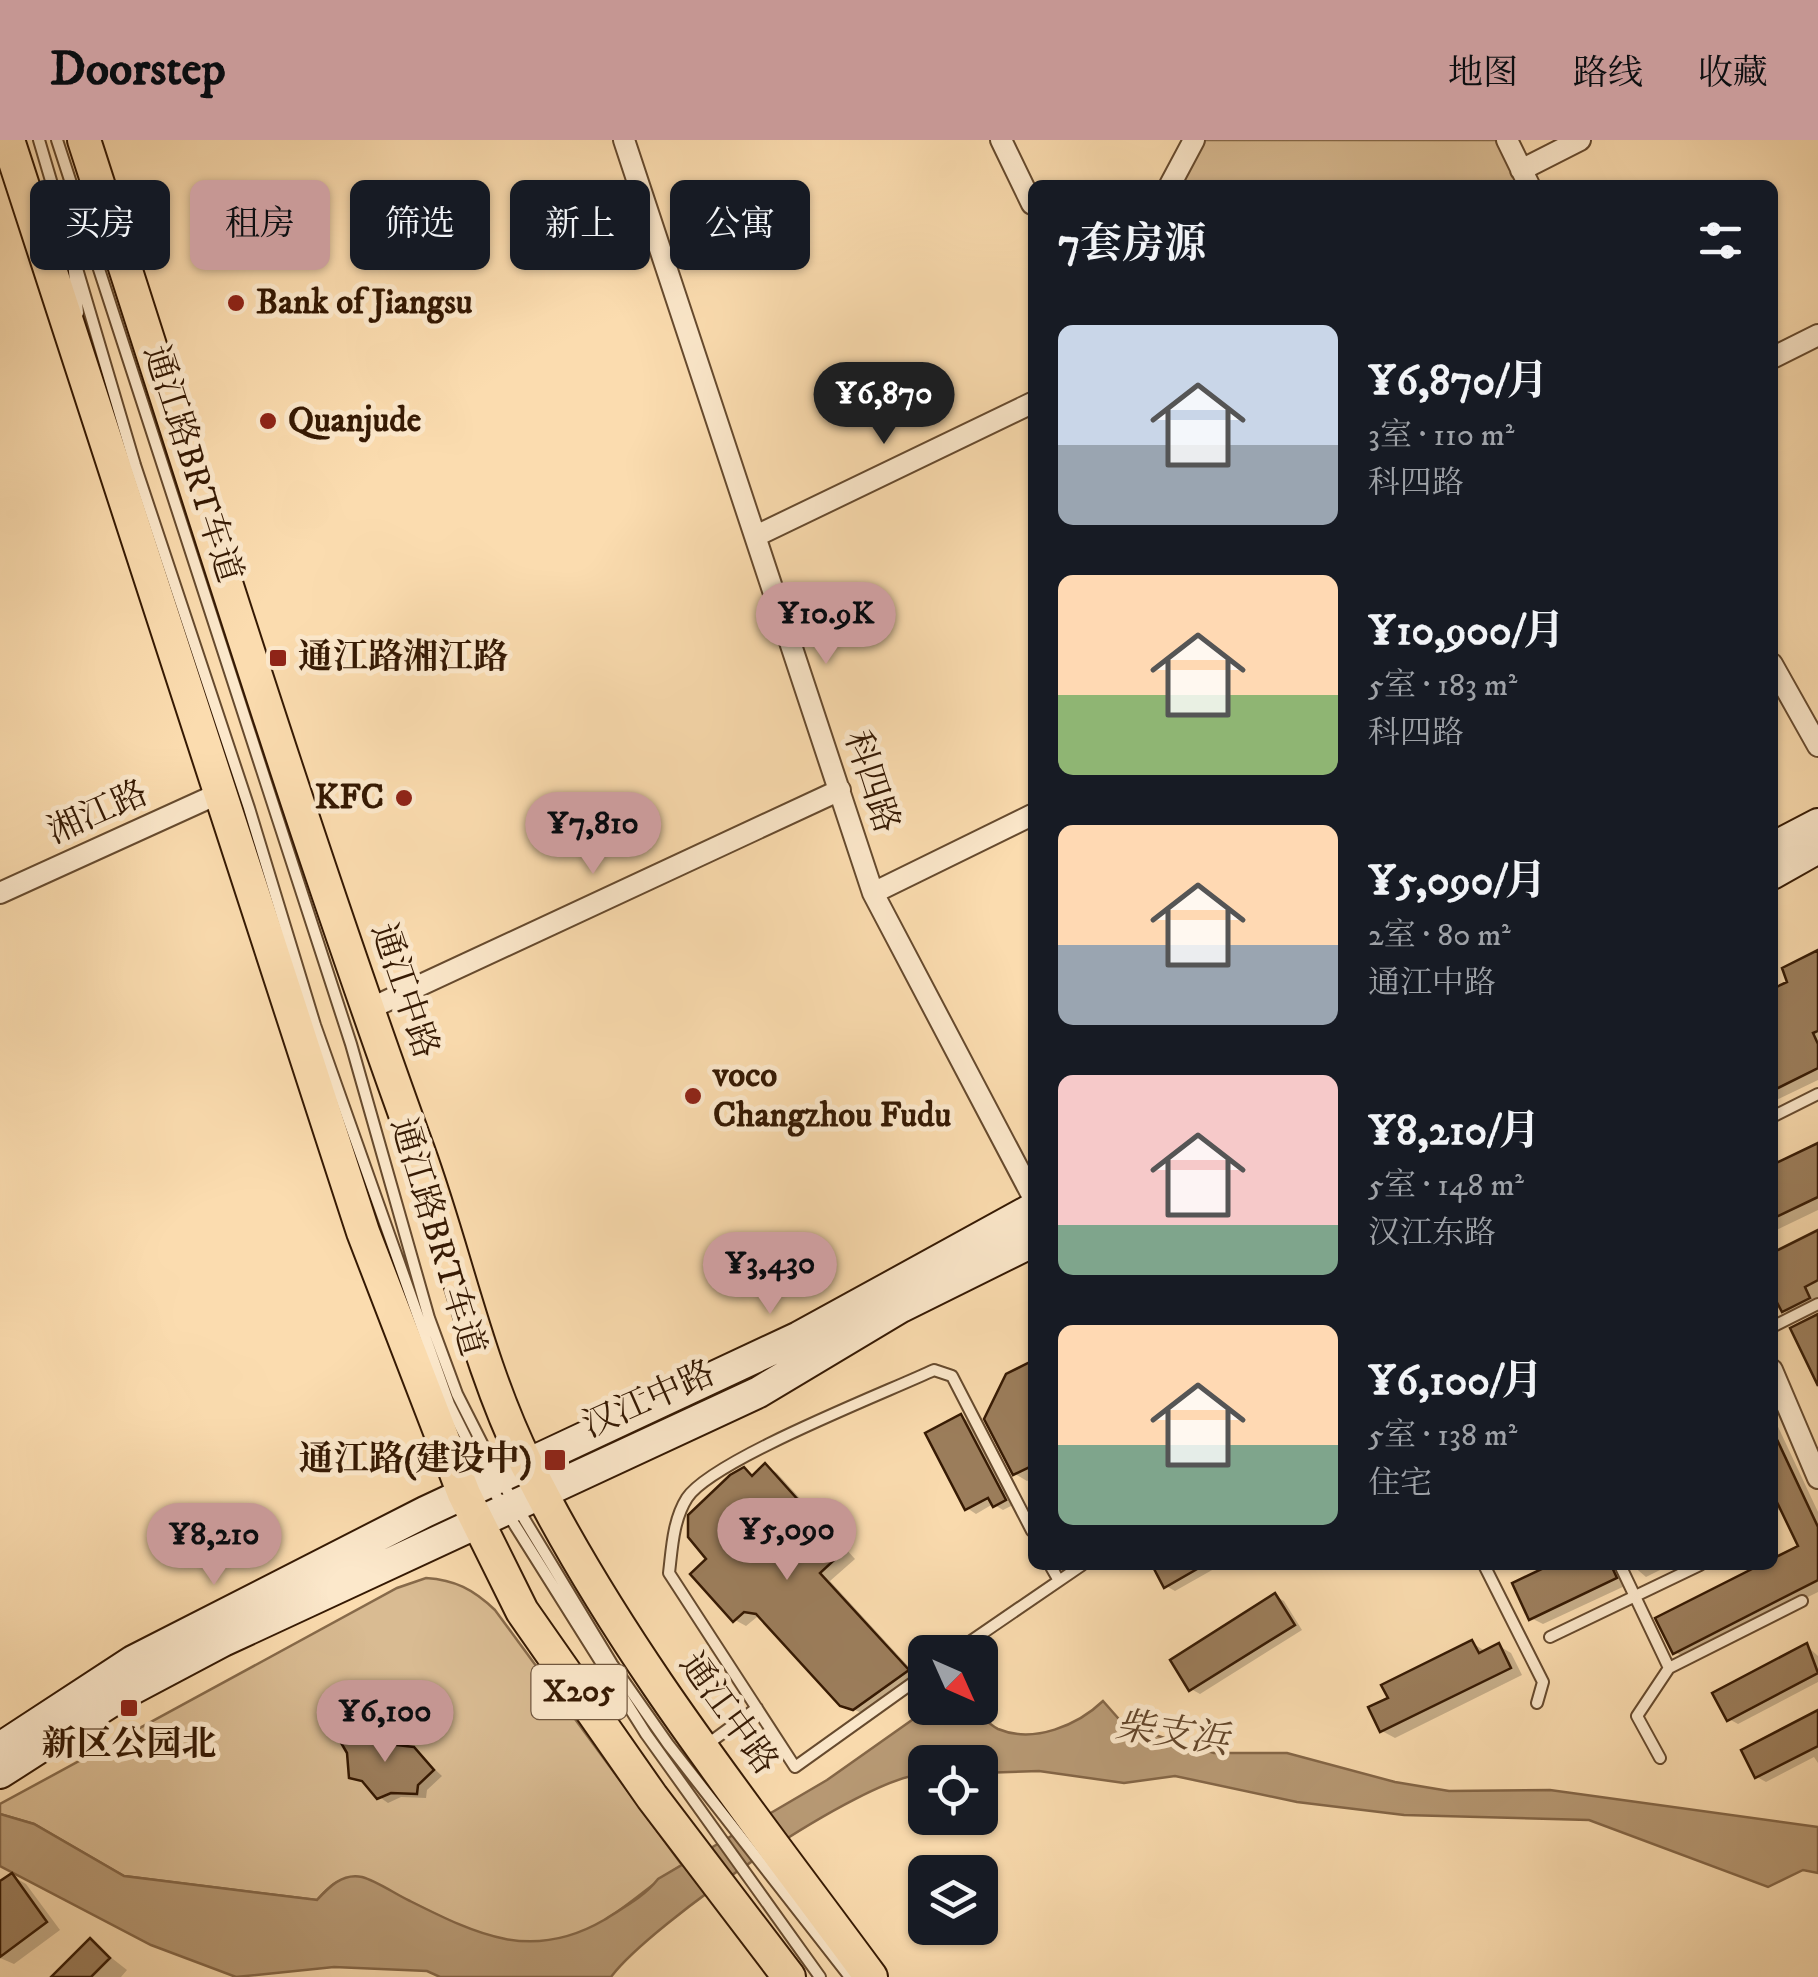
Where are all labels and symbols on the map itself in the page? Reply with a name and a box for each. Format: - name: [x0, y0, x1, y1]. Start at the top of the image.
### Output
- place label: Bank of Jiangsu: [256, 281, 473, 325]
- marker: Bank of Jiangsu: [225, 292, 247, 314]
- street label: 通江路BRT车道: [133, 340, 251, 588]
- pin: ¥6,870: [803, 362, 965, 447]
- place label: Quanjude: [288, 399, 422, 443]
- marker: Quanjude: [257, 410, 279, 432]
- pin: ¥10.9K: [745, 582, 907, 667]
- place label: 通江路湘江路: [298, 636, 508, 680]
- marker: 通江路湘江路: [267, 647, 289, 669]
- street label: 科四路: [834, 725, 908, 839]
- street label: 湘江路: [41, 772, 155, 854]
- place label: KFC: [315, 776, 384, 820]
- marker: KFC: [393, 787, 415, 809]
- pin: ¥7,810: [512, 792, 674, 877]
- street label: 通江中路: [360, 918, 448, 1064]
- place label: voco Changzhou Fudu: [712, 1054, 952, 1138]
- marker: voco Changzhou Fudu: [682, 1085, 704, 1107]
- street label: 通江路BRT车道: [380, 1113, 494, 1361]
- pin: ¥3,430: [689, 1232, 851, 1317]
- street label: 汉江中路: [576, 1351, 722, 1449]
- place label: 通江路(建设中): [299, 1438, 532, 1482]
- marker: 通江路(建设中): [542, 1447, 568, 1473]
- pin: ¥5,090: [706, 1498, 868, 1583]
- pin: ¥8,210: [133, 1503, 295, 1588]
- north arrow: [908, 1635, 998, 1725]
- street label: 通江中路: [669, 1644, 787, 1784]
- road number: X205: [532, 1665, 626, 1719]
- pin: ¥6,100: [304, 1680, 466, 1765]
- marker: 新区公园北: [118, 1697, 140, 1719]
- water label: 柴支浜: [1112, 1702, 1235, 1766]
- place label: 新区公园北: [41, 1723, 217, 1767]

